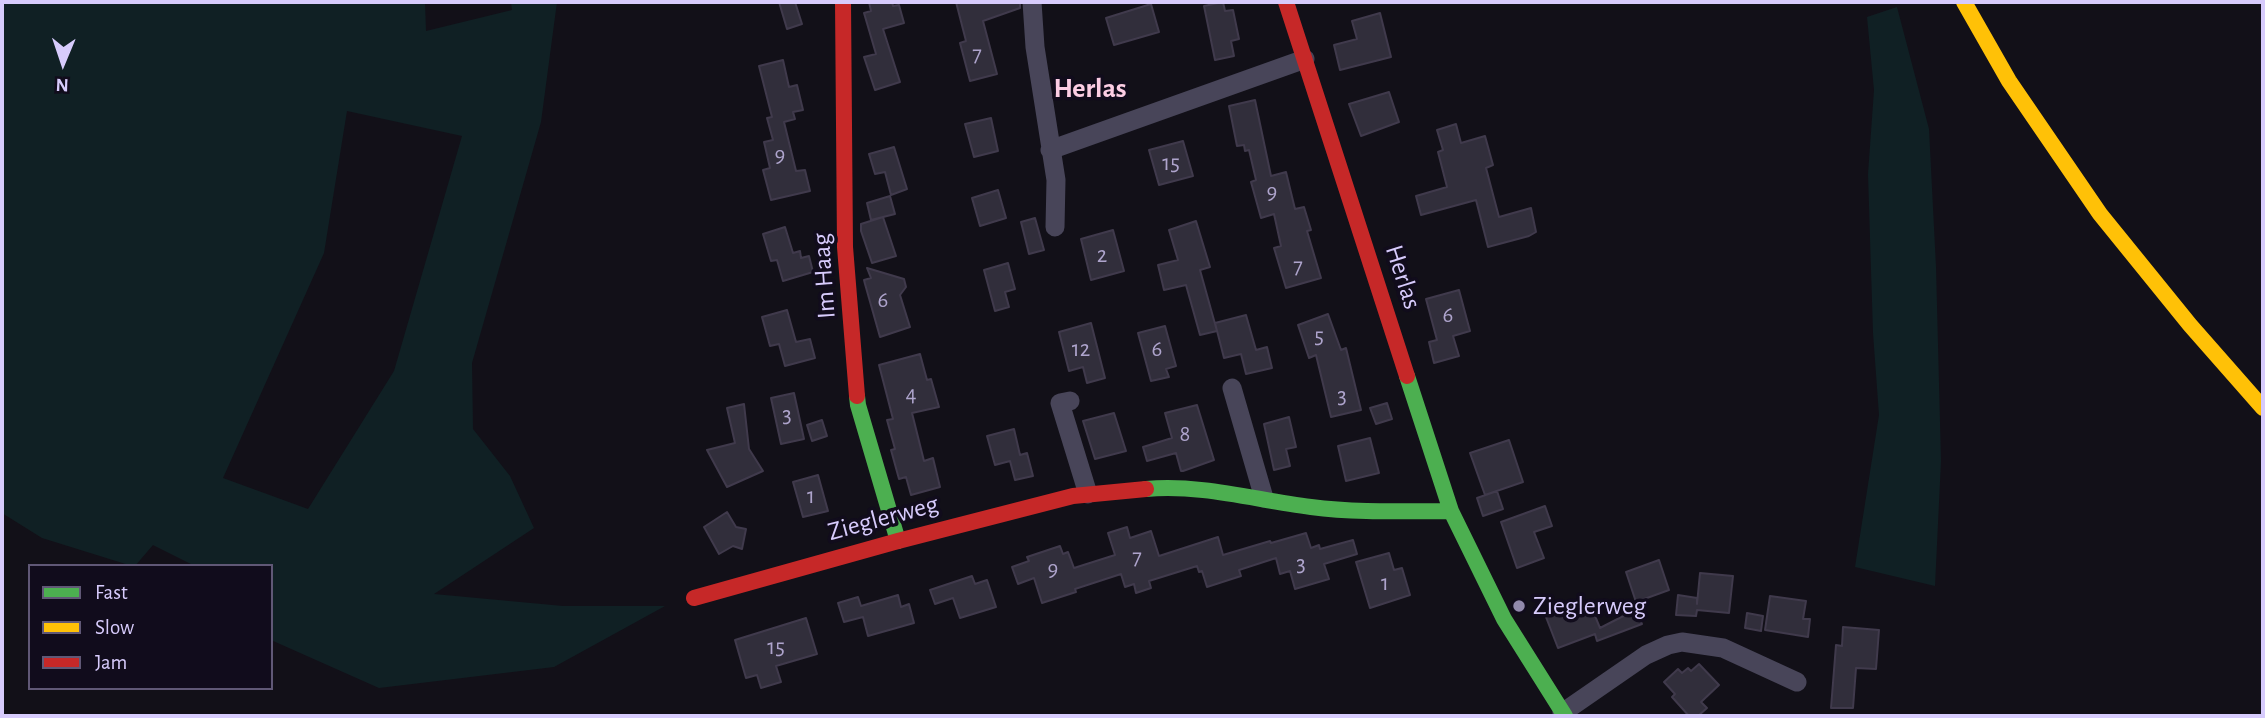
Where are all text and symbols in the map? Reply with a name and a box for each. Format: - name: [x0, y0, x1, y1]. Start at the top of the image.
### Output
- north arrow: [28, 28, 98, 98]
- house number: 7: [972, 40, 982, 68]
- district label: Herlas: [1053, 72, 1127, 106]
- text: N: [55, 75, 69, 94]
- house number: 9: [775, 141, 785, 169]
- house number: 15: [1162, 149, 1180, 177]
- house number: 9: [1267, 178, 1277, 206]
- street label: Im Haag: [805, 232, 843, 320]
- house number: 2: [1097, 241, 1107, 269]
- street label: Herlas: [1378, 241, 1428, 313]
- house number: 7: [1293, 252, 1303, 280]
- house number: 6: [878, 286, 888, 314]
- house number: 6: [1443, 301, 1453, 329]
- house number: 5: [1314, 322, 1324, 350]
- house number: 12: [1072, 335, 1090, 363]
- house number: 6: [1152, 335, 1162, 363]
- house number: 4: [905, 380, 917, 408]
- house number: 3: [1337, 382, 1347, 410]
- house number: 3: [782, 401, 792, 429]
- house number: 8: [1180, 420, 1190, 448]
- house number: 1: [807, 482, 815, 510]
- street label: Zieglerweg: [824, 488, 942, 548]
- house number: 7: [1132, 543, 1142, 571]
- house number: 3: [1296, 550, 1306, 578]
- house number: 9: [1048, 555, 1058, 583]
- legend: [28, 564, 273, 690]
- house number: 1: [1381, 569, 1389, 597]
- text: Fast: [95, 582, 128, 603]
- place label: Zieglerweg: [1533, 590, 1646, 622]
- marker: Zieglerweg: [1511, 598, 1527, 614]
- text: Slow: [95, 617, 134, 638]
- house number: 15: [767, 633, 785, 661]
- text: Jam: [95, 652, 127, 673]

